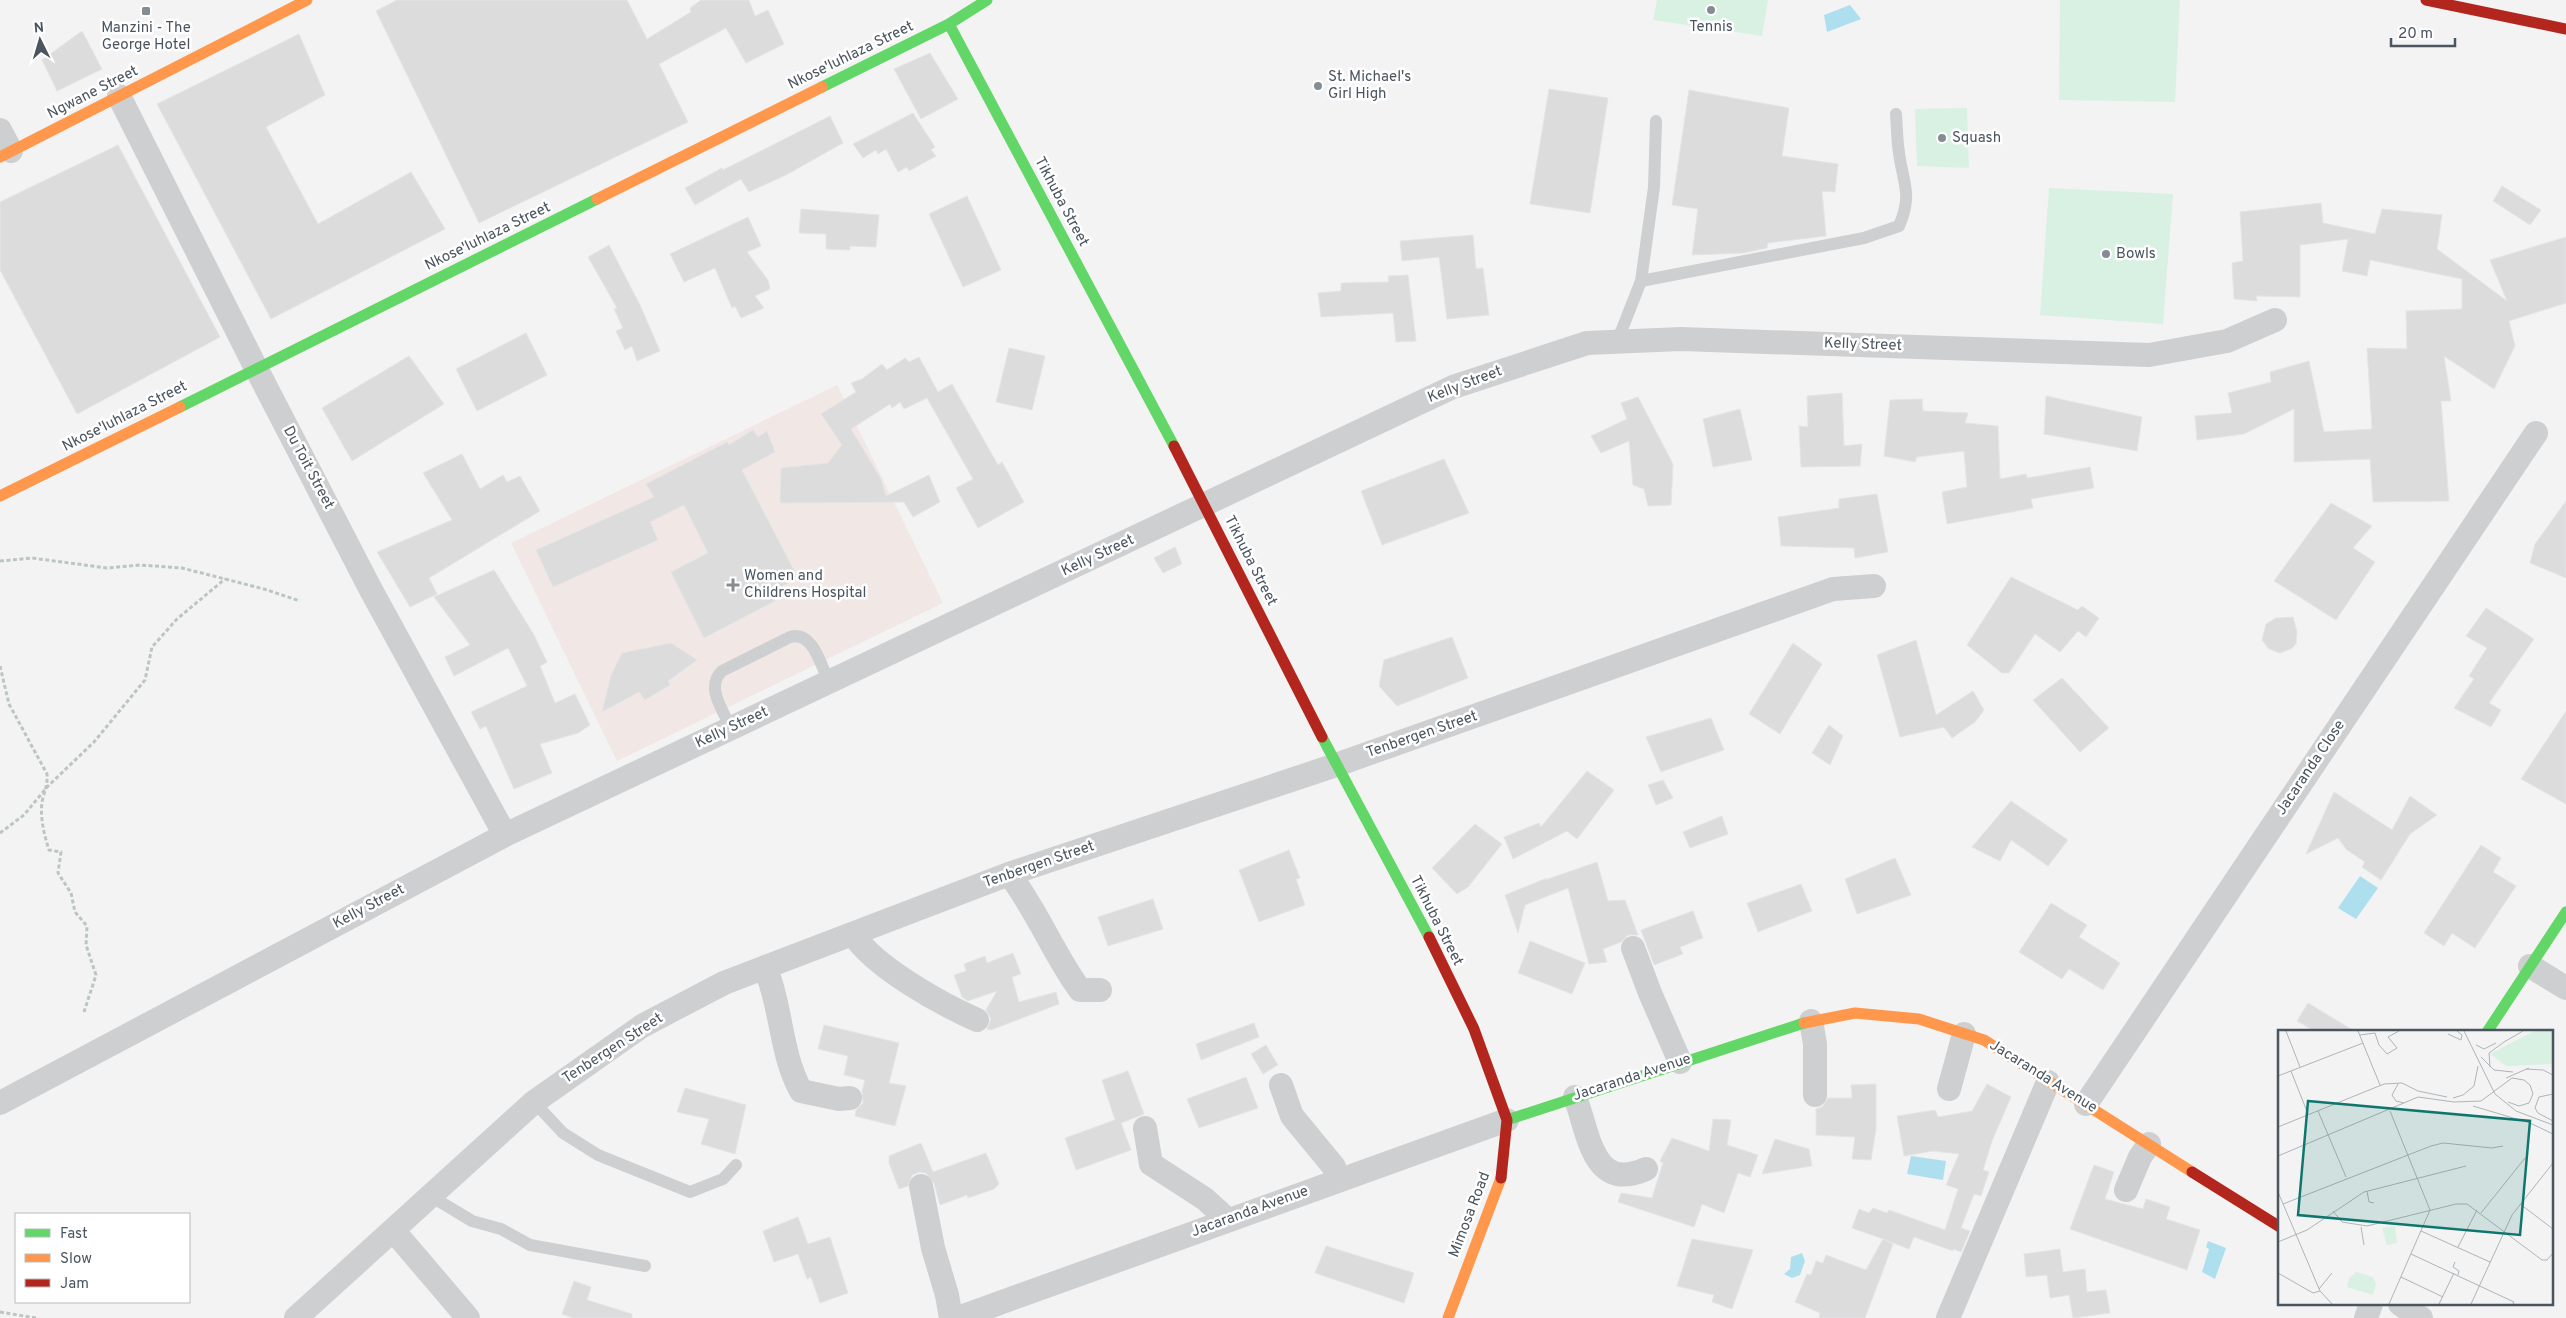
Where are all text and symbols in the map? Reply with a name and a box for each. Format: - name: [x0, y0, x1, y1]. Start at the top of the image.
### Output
- marker: Tennis: [1705, 4, 1717, 16]
- marker: Manzini - The George Hotel: [140, 5, 152, 17]
- north arrow: [15, 15, 65, 65]
- scale bar: [2391, 15, 2455, 47]
- street label: Nkose'luhlaza Street: [785, 17, 917, 95]
- place label: Tennis: [1689, 18, 1733, 37]
- place label: Manzini - The George Hotel: [101, 19, 191, 55]
- text: N: [33, 20, 45, 37]
- text: 20 m: [2398, 25, 2433, 44]
- street label: Ngwane Street: [44, 62, 142, 124]
- place label: St. Michael's Girl High: [1328, 68, 1411, 104]
- marker: St. Michael's Girl High: [1312, 80, 1324, 92]
- place label: Squash: [1952, 129, 2001, 148]
- marker: Squash: [1936, 132, 1948, 144]
- street label: Tikhuba Street: [1029, 154, 1093, 250]
- street label: Nkose'luhlaza Street: [422, 198, 554, 276]
- place label: Bowls: [2116, 245, 2156, 264]
- marker: Bowls: [2100, 248, 2112, 260]
- street label: Kelly Street: [1824, 334, 1902, 356]
- street label: Kelly Street: [1425, 362, 1505, 408]
- street label: Nkose'luhlaza Street: [59, 377, 191, 457]
- street label: Du Toit Street: [278, 423, 338, 513]
- street label: Tikhuba Street: [1219, 513, 1281, 609]
- street label: Kelly Street: [1059, 531, 1137, 581]
- place label: Women and Childrens Hospital: [744, 567, 866, 603]
- marker: Women and Childrens Hospital: [726, 578, 740, 592]
- street label: Kelly Street: [693, 703, 771, 753]
- street label: Tenbergen Street: [1364, 707, 1480, 763]
- street label: Jacaranda Close: [2272, 717, 2350, 819]
- street label: Tenbergen Street: [981, 837, 1097, 893]
- street label: Tikhuba Street: [1405, 873, 1467, 969]
- street label: Kelly Street: [330, 880, 408, 934]
- street label: Tenbergen Street: [559, 1009, 667, 1089]
- inset map: [2278, 1030, 2554, 1306]
- street label: Jacaranda Avenue: [1986, 1036, 2100, 1118]
- street label: Jacaranda Avenue: [1570, 1050, 1694, 1106]
- street label: Mimosa Road: [1445, 1170, 1495, 1260]
- street label: Jacaranda Avenue: [1189, 1182, 1311, 1242]
- legend: [15, 1213, 190, 1303]
- text: Fast: [60, 1225, 88, 1244]
- text: Slow: [60, 1250, 92, 1269]
- text: Jam: [60, 1275, 89, 1294]

